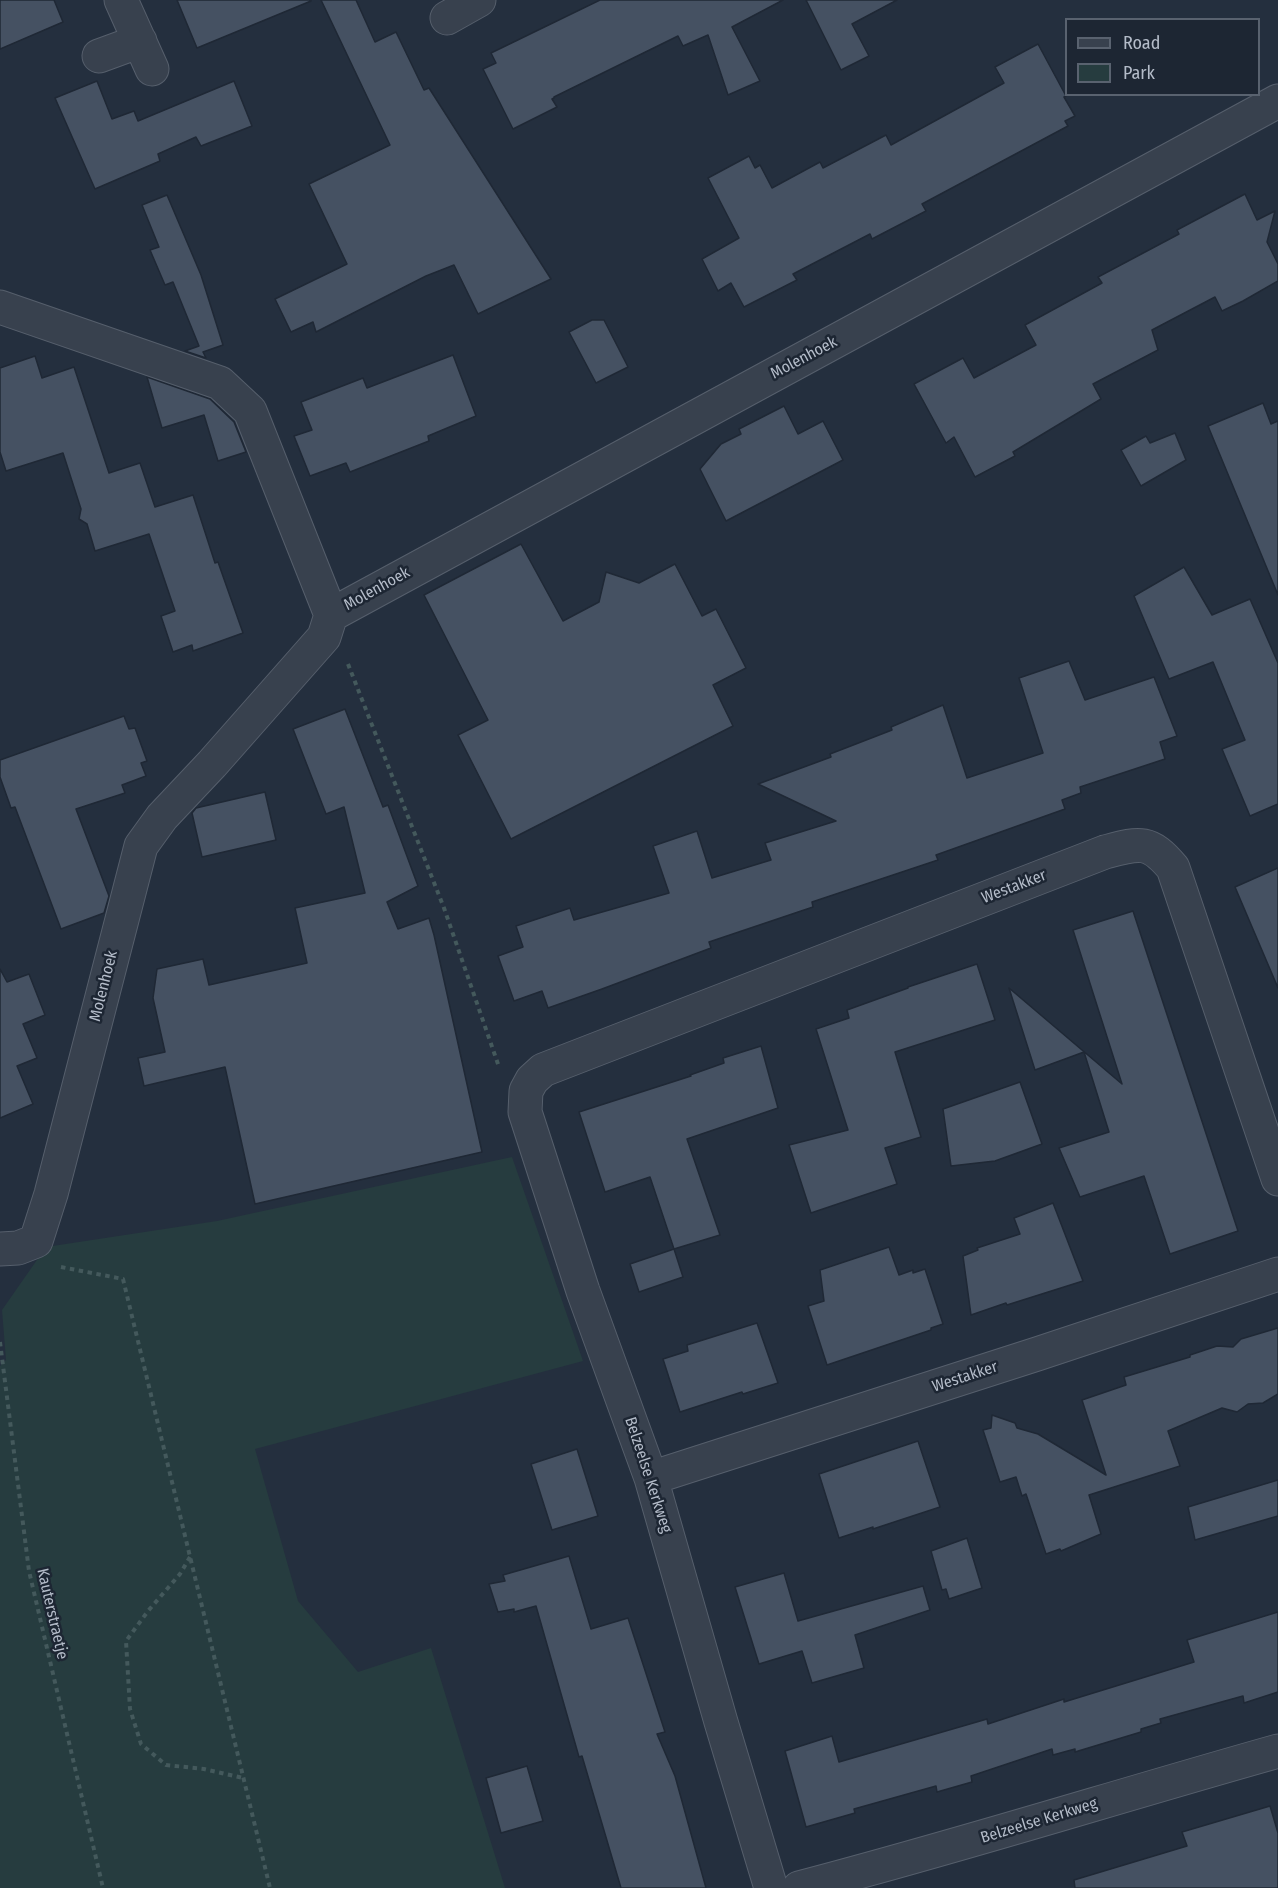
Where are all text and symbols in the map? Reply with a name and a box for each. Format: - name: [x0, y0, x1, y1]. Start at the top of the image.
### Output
- legend: [1065, 18, 1260, 96]
- text: Road: [1123, 32, 1160, 54]
- text: Park: [1123, 62, 1155, 84]
- street label: Molenhoek: [767, 333, 841, 383]
- street label: Molenhoek: [341, 563, 413, 615]
- street label: Westakker: [979, 866, 1049, 908]
- street label: Molenhoek: [86, 949, 122, 1023]
- street label: Westakker: [930, 1357, 1000, 1397]
- street label: Belzeelse Kerkweg: [620, 1415, 676, 1535]
- street label: Kauterstraetje: [32, 1567, 72, 1661]
- street label: Belzeelse Kerkweg: [978, 1794, 1100, 1848]

